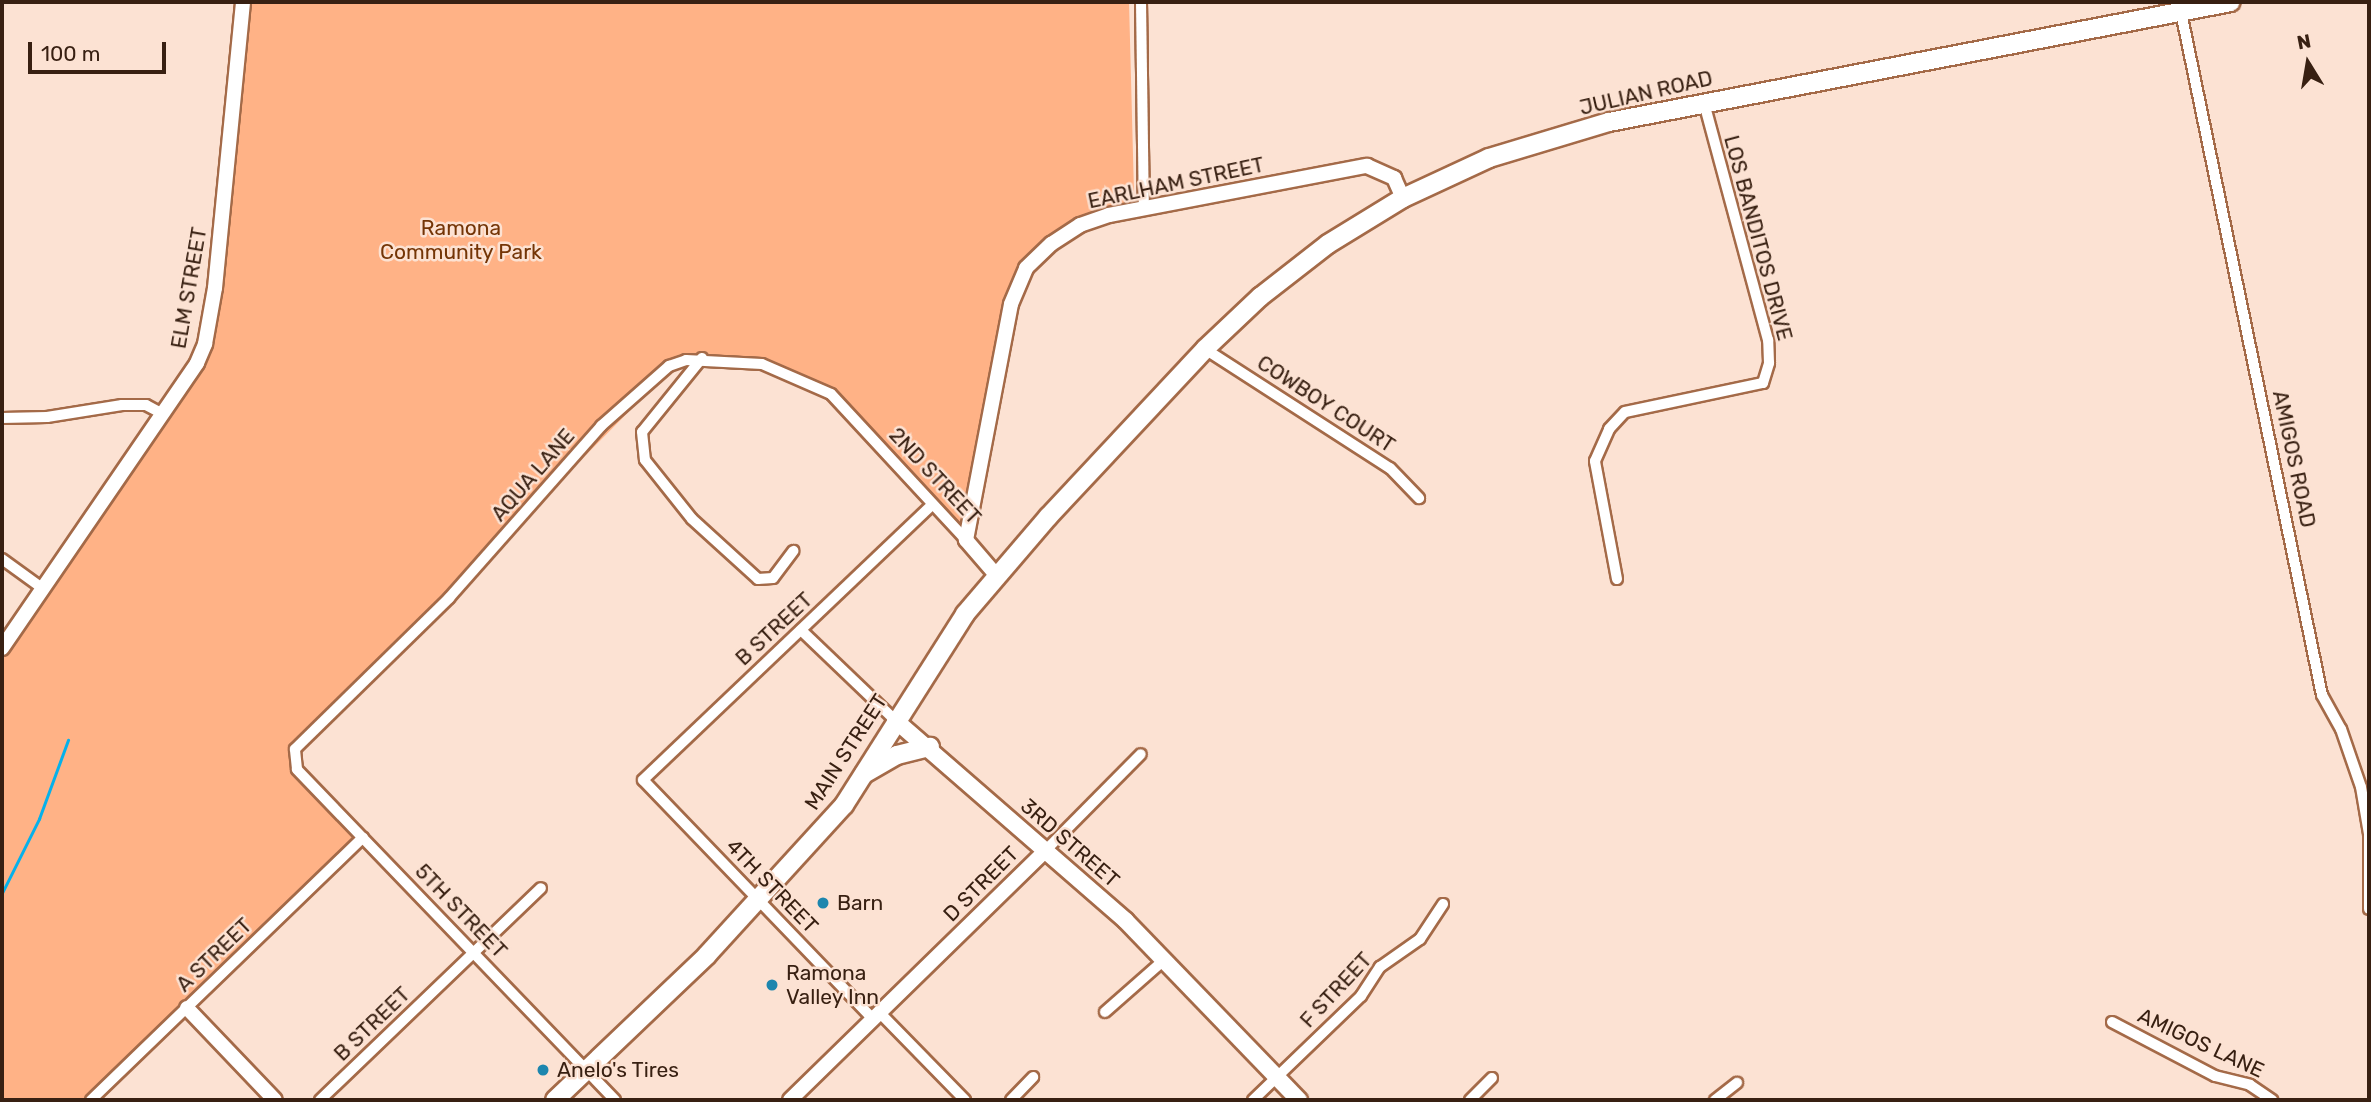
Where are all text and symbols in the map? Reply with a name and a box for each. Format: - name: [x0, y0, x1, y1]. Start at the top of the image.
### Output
- scale bar: [32, 28, 170, 72]
- north arrow: [2273, 28, 2343, 98]
- text: N: [2295, 29, 2313, 54]
- text: 100 m: [41, 41, 100, 66]
- street label: JULIAN ROAD: [1577, 65, 1715, 121]
- street label: LOS BANDITOS DRIVE: [1718, 133, 1798, 343]
- street label: EARLHAM STREET: [1086, 152, 1266, 214]
- park label: Ramona Community Park: [380, 215, 542, 265]
- street label: ELM STREET: [166, 225, 212, 351]
- street label: COWBOY COURT: [1252, 350, 1400, 458]
- street label: AMIGOS ROAD: [2267, 388, 2321, 530]
- street label: 2ND STREET: [884, 422, 986, 530]
- street label: AQUA LANE: [486, 423, 580, 527]
- street label: B STREET: [730, 587, 818, 671]
- street label: MAIN STREET: [799, 690, 893, 814]
- street label: 3RD STREET: [1016, 793, 1124, 893]
- street label: 4TH STREET: [721, 834, 823, 938]
- street label: D STREET: [938, 841, 1024, 927]
- street label: 5TH STREET: [410, 859, 512, 963]
- place label: Barn: [837, 890, 883, 916]
- marker: Barn: [815, 895, 831, 911]
- street label: A STREET: [171, 913, 257, 997]
- street label: F STREET: [1295, 947, 1377, 1033]
- place label: Ramona Valley Inn: [786, 960, 880, 1010]
- marker: Ramona Valley Inn: [764, 977, 780, 993]
- street label: B STREET: [329, 982, 415, 1066]
- street label: AMIGOS LANE: [2134, 1003, 2268, 1083]
- place label: Anelo's Tires: [557, 1057, 680, 1083]
- marker: Anelo's Tires: [535, 1062, 551, 1078]

